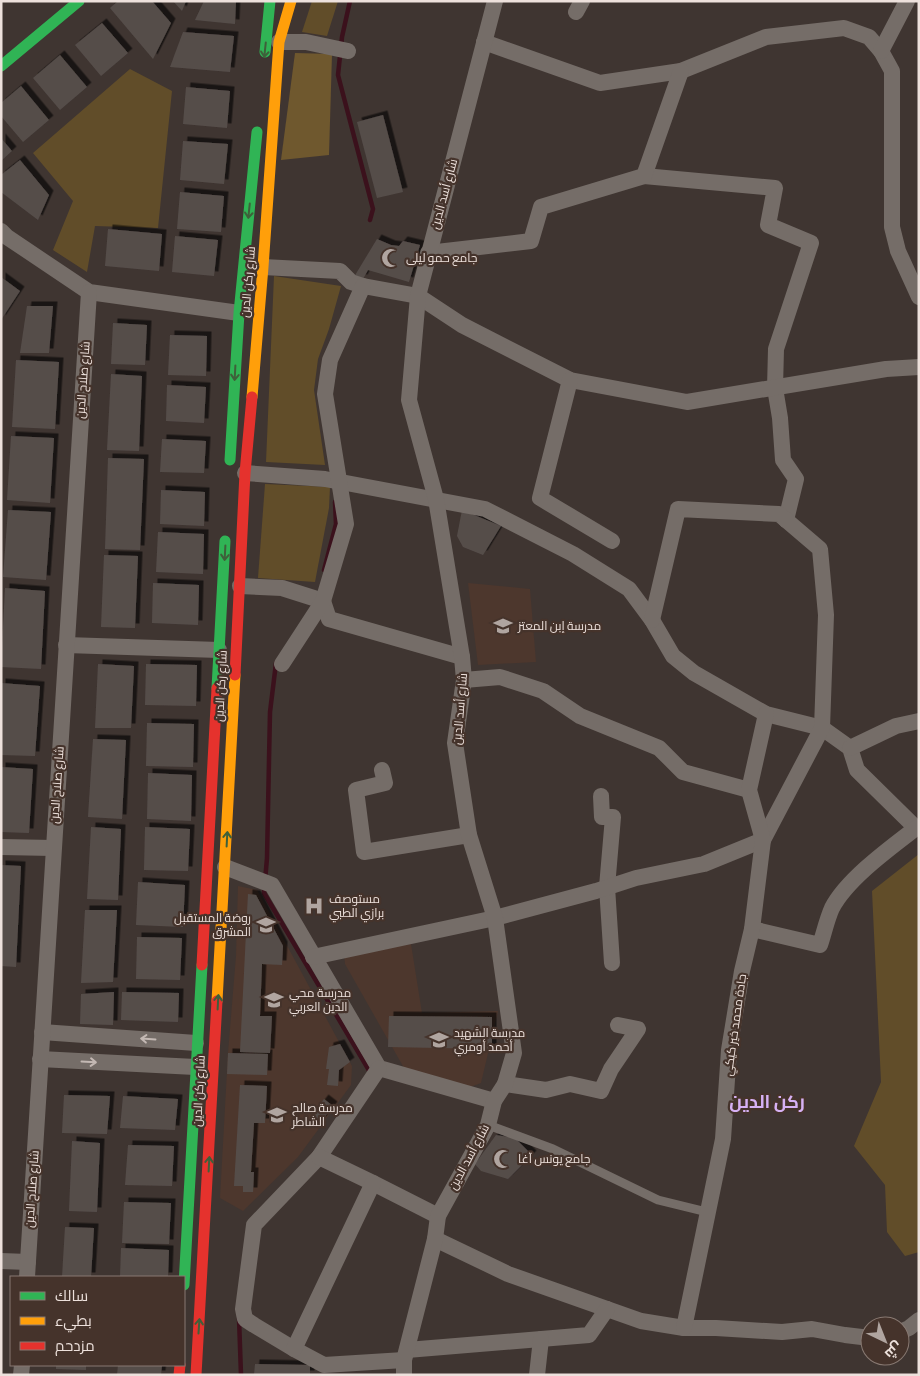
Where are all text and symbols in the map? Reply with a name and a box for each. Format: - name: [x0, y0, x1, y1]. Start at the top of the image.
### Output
- one-way arrow: [261, 41, 270, 57]
- street label: شارع أسد الدين: [427, 157, 461, 231]
- one-way arrow: [244, 203, 254, 219]
- street label: شارع ركن الدين: [237, 246, 259, 318]
- mosque icon: جامع حمو ليلى: [380, 247, 402, 269]
- place label: جامع حمو ليلى: [406, 250, 477, 266]
- street label: شارع صلاح الدين: [72, 341, 94, 419]
- one-way arrow: [231, 365, 240, 381]
- one-way arrow: [220, 545, 229, 561]
- school or university icon: مدرسة إبن المعتز: [492, 615, 514, 637]
- place label: مدرسة إبن المعتز: [517, 618, 601, 633]
- street label: شارع ركن الدين: [211, 650, 231, 722]
- street label: شارع أسد الدين: [449, 672, 471, 746]
- street label: شارع صلاح الدين: [46, 746, 68, 824]
- one-way arrow: [222, 832, 231, 848]
- place label: مستوصف برازي الطبي: [329, 891, 384, 923]
- hospital icon: مستوصف برازي الطبي: [303, 895, 325, 917]
- place label: روضة المستقبل المشرق: [174, 910, 251, 939]
- school or university icon: روضة المستقبل المشرق: [255, 914, 277, 936]
- street label: جادة محمد خير كيكي: [720, 973, 752, 1077]
- place label: مدرسة محي الدين العربي: [289, 985, 351, 1017]
- school or university icon: مدرسة محي الدين العربي: [263, 989, 285, 1011]
- one-way arrow: [213, 994, 222, 1010]
- place label: مدرسة الشهيد أحمد أومري: [454, 1025, 525, 1057]
- school or university icon: مدرسة الشهيد أحمد أومري: [428, 1029, 450, 1051]
- one-way arrow: [140, 1035, 156, 1044]
- street label: شارع ركن الدين: [189, 1055, 209, 1127]
- one-way arrow: [81, 1057, 97, 1066]
- district label: ركن الدين: [729, 1090, 805, 1113]
- place label: مدرسة صالح الشاطر: [291, 1100, 353, 1129]
- school or university icon: مدرسة صالح الشاطر: [266, 1104, 288, 1126]
- street label: شارع أسد الدين: [445, 1121, 493, 1193]
- mosque icon: جامع يونس آغا: [492, 1148, 514, 1170]
- street label: شارع صلاح الدين: [21, 1150, 43, 1228]
- place label: جامع يونس آغا: [518, 1151, 590, 1167]
- one-way arrow: [204, 1156, 213, 1172]
- legend: [10, 1276, 185, 1366]
- text: سالك: [55, 1286, 88, 1304]
- text: بطيء: [55, 1311, 92, 1333]
- north arrow: [860, 1316, 910, 1366]
- one-way arrow: [195, 1318, 204, 1334]
- text: مزدحم: [55, 1336, 95, 1356]
- text: ش: [881, 1338, 907, 1363]

